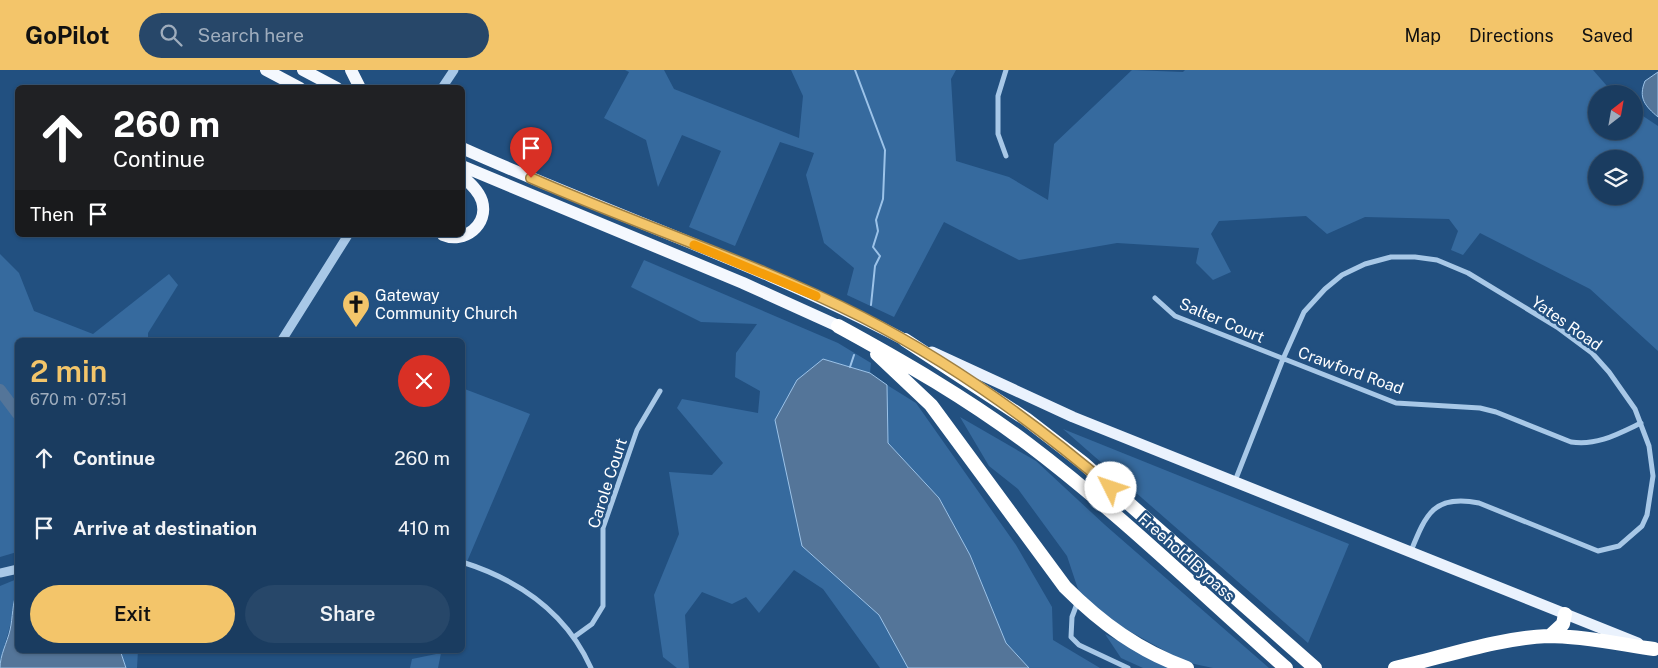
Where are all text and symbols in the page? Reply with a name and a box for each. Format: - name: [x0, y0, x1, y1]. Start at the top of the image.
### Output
- search box: [139, 13, 489, 58]
- text: GoPilot: [25, 21, 109, 49]
- icon: search: [157, 21, 185, 49]
- text: Search here: [197, 24, 304, 46]
- text: Map: [1404, 25, 1441, 46]
- text: Directions: [1469, 25, 1554, 46]
- text: Saved: [1582, 25, 1633, 46]
- north arrow: [1588, 85, 1642, 140]
- map controls: [1588, 85, 1643, 205]
- text: 260 m: [113, 104, 220, 145]
- icon: ahead: [30, 105, 95, 170]
- pin: [510, 127, 552, 178]
- icon: arrive: [517, 134, 545, 162]
- text: Continue: [113, 146, 205, 172]
- button: layers: [1588, 150, 1643, 205]
- icon: arrive: [84, 200, 112, 228]
- text: Then: [30, 203, 74, 225]
- place label: Gateway Community Church: [375, 286, 518, 323]
- church icon: Gateway Community Church: [341, 289, 371, 328]
- street label: Yates Road: [1528, 292, 1606, 355]
- street label: Salter Court: [1176, 294, 1267, 347]
- street label: Crawford Road: [1295, 343, 1406, 398]
- text: 2 min: [30, 353, 107, 389]
- button: close: [398, 355, 450, 407]
- text: 670 m · 07:51: [30, 390, 127, 409]
- street label: Carole Court: [584, 436, 631, 531]
- icon: ahead: [30, 444, 58, 472]
- text: Continue: [73, 447, 155, 469]
- text: 260 m: [394, 447, 450, 469]
- position arrow: [1084, 461, 1136, 513]
- street label: Freehold Bypass: [1134, 509, 1239, 606]
- icon: arrive: [30, 514, 58, 542]
- text: Arrive at destination: [73, 517, 257, 539]
- text: 410 m: [398, 517, 450, 539]
- button: Exit: [30, 585, 235, 643]
- button: Share: [245, 585, 450, 643]

